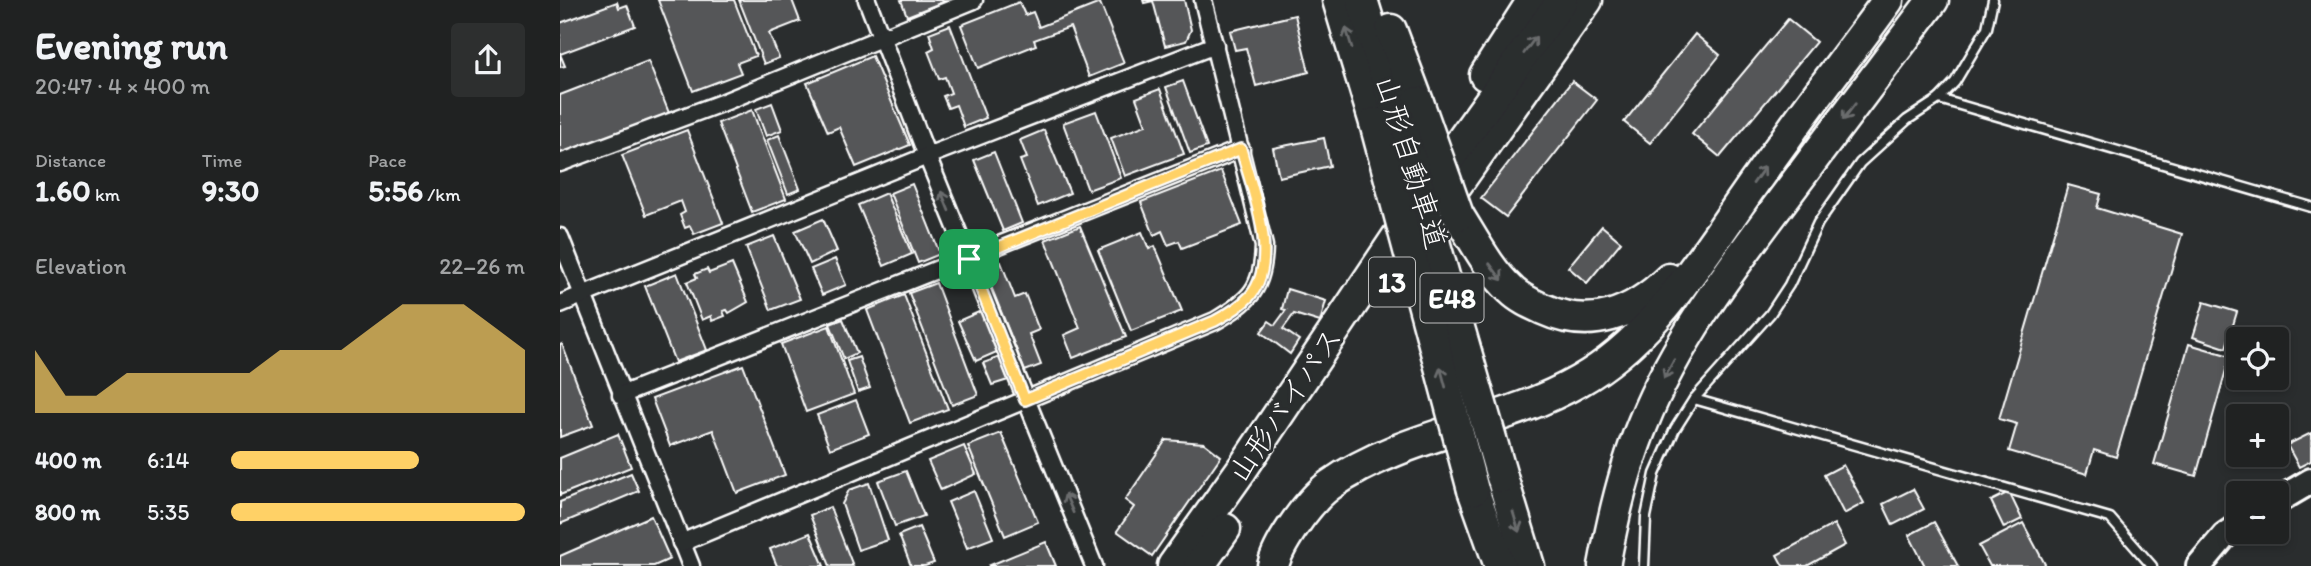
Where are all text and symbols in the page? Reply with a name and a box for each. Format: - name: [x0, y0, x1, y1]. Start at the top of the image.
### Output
- text: Evening run: [35, 23, 228, 69]
- button: share: [451, 23, 525, 97]
- one-way arrow: [1342, 27, 1355, 49]
- one-way arrow: [1523, 36, 1537, 55]
- street label: 山形自動車道: [1367, 70, 1455, 253]
- text: 20:47 · 4 × 400 m: [35, 72, 210, 100]
- one-way arrow: [1842, 102, 1857, 120]
- text: Distance: [35, 149, 106, 172]
- text: Time: [202, 149, 242, 172]
- text: Pace: [368, 149, 406, 172]
- one-way arrow: [1752, 166, 1766, 185]
- text: 1.60: [35, 172, 91, 209]
- text: 9:30: [202, 172, 260, 209]
- text: 5:56: [368, 172, 423, 209]
- text: km: [91, 183, 120, 206]
- text: /km: [423, 183, 460, 206]
- one-way arrow: [938, 191, 951, 213]
- pin: [939, 229, 999, 289]
- icon: arrive: [950, 240, 988, 278]
- text: Elevation: [35, 252, 126, 280]
- text: 22–26 m: [439, 252, 525, 280]
- road number: 13: [1369, 258, 1415, 306]
- one-way arrow: [1489, 262, 1504, 281]
- road number: E48: [1420, 274, 1484, 322]
- street label: 山形バイパス: [1219, 320, 1350, 489]
- map controls: [2226, 327, 2289, 544]
- button: locate: [2226, 327, 2289, 390]
- one-way arrow: [1662, 358, 1676, 378]
- one-way arrow: [1436, 366, 1449, 388]
- button: +: [2226, 404, 2289, 467]
- text: 400 m: [35, 446, 102, 474]
- text: 6:14: [147, 446, 189, 474]
- button: −: [2226, 481, 2289, 544]
- one-way arrow: [1061, 492, 1074, 514]
- text: 800 m: [35, 498, 100, 526]
- text: 5:35: [147, 498, 189, 526]
- one-way arrow: [1510, 510, 1523, 532]

